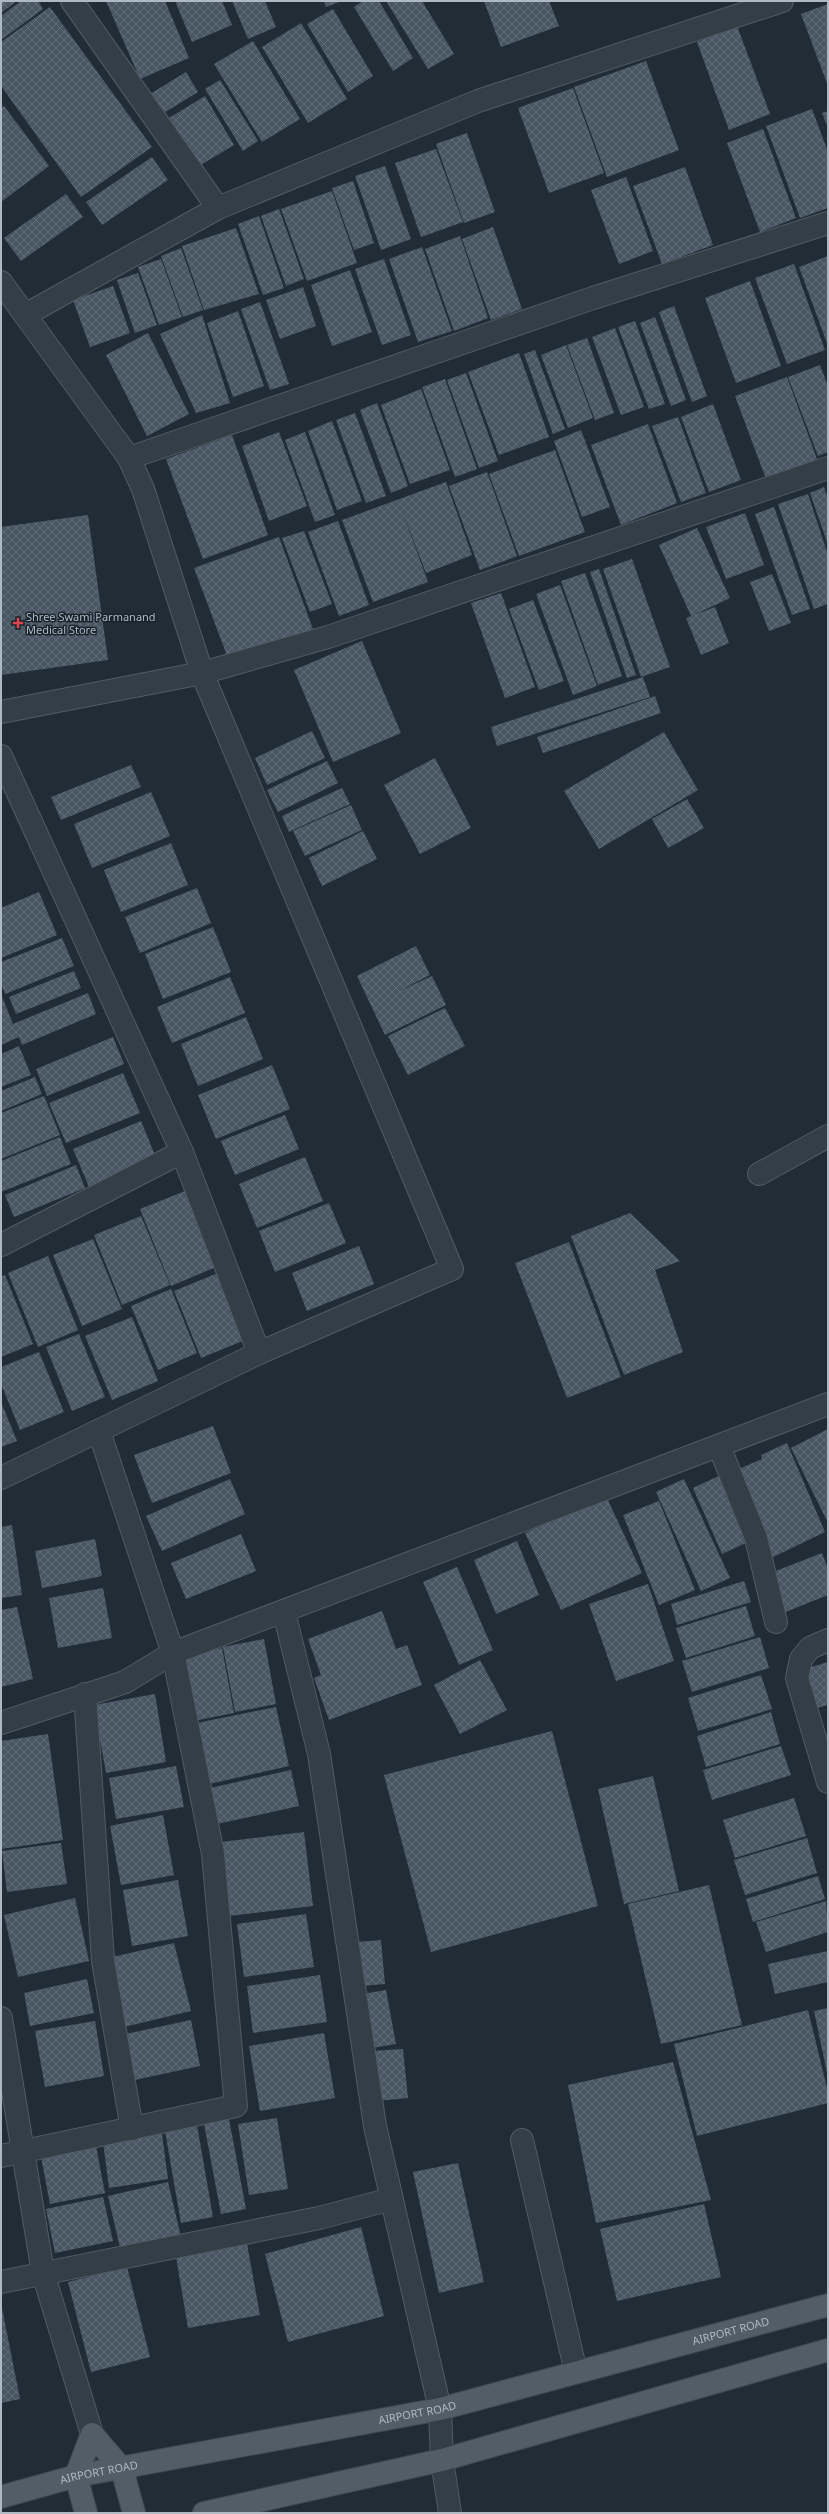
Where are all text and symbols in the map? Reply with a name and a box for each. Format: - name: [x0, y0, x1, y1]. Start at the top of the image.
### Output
- place label: Shree Swami Parmanand Medical Store: [26, 609, 156, 637]
- marker: Shree Swami Parmanand Medical Store: [13, 618, 23, 628]
- street label: AIRPORT ROAD: [691, 2313, 771, 2348]
- street label: AIRPORT ROAD: [377, 2397, 458, 2427]
- street label: AIRPORT ROAD: [58, 2457, 139, 2487]

